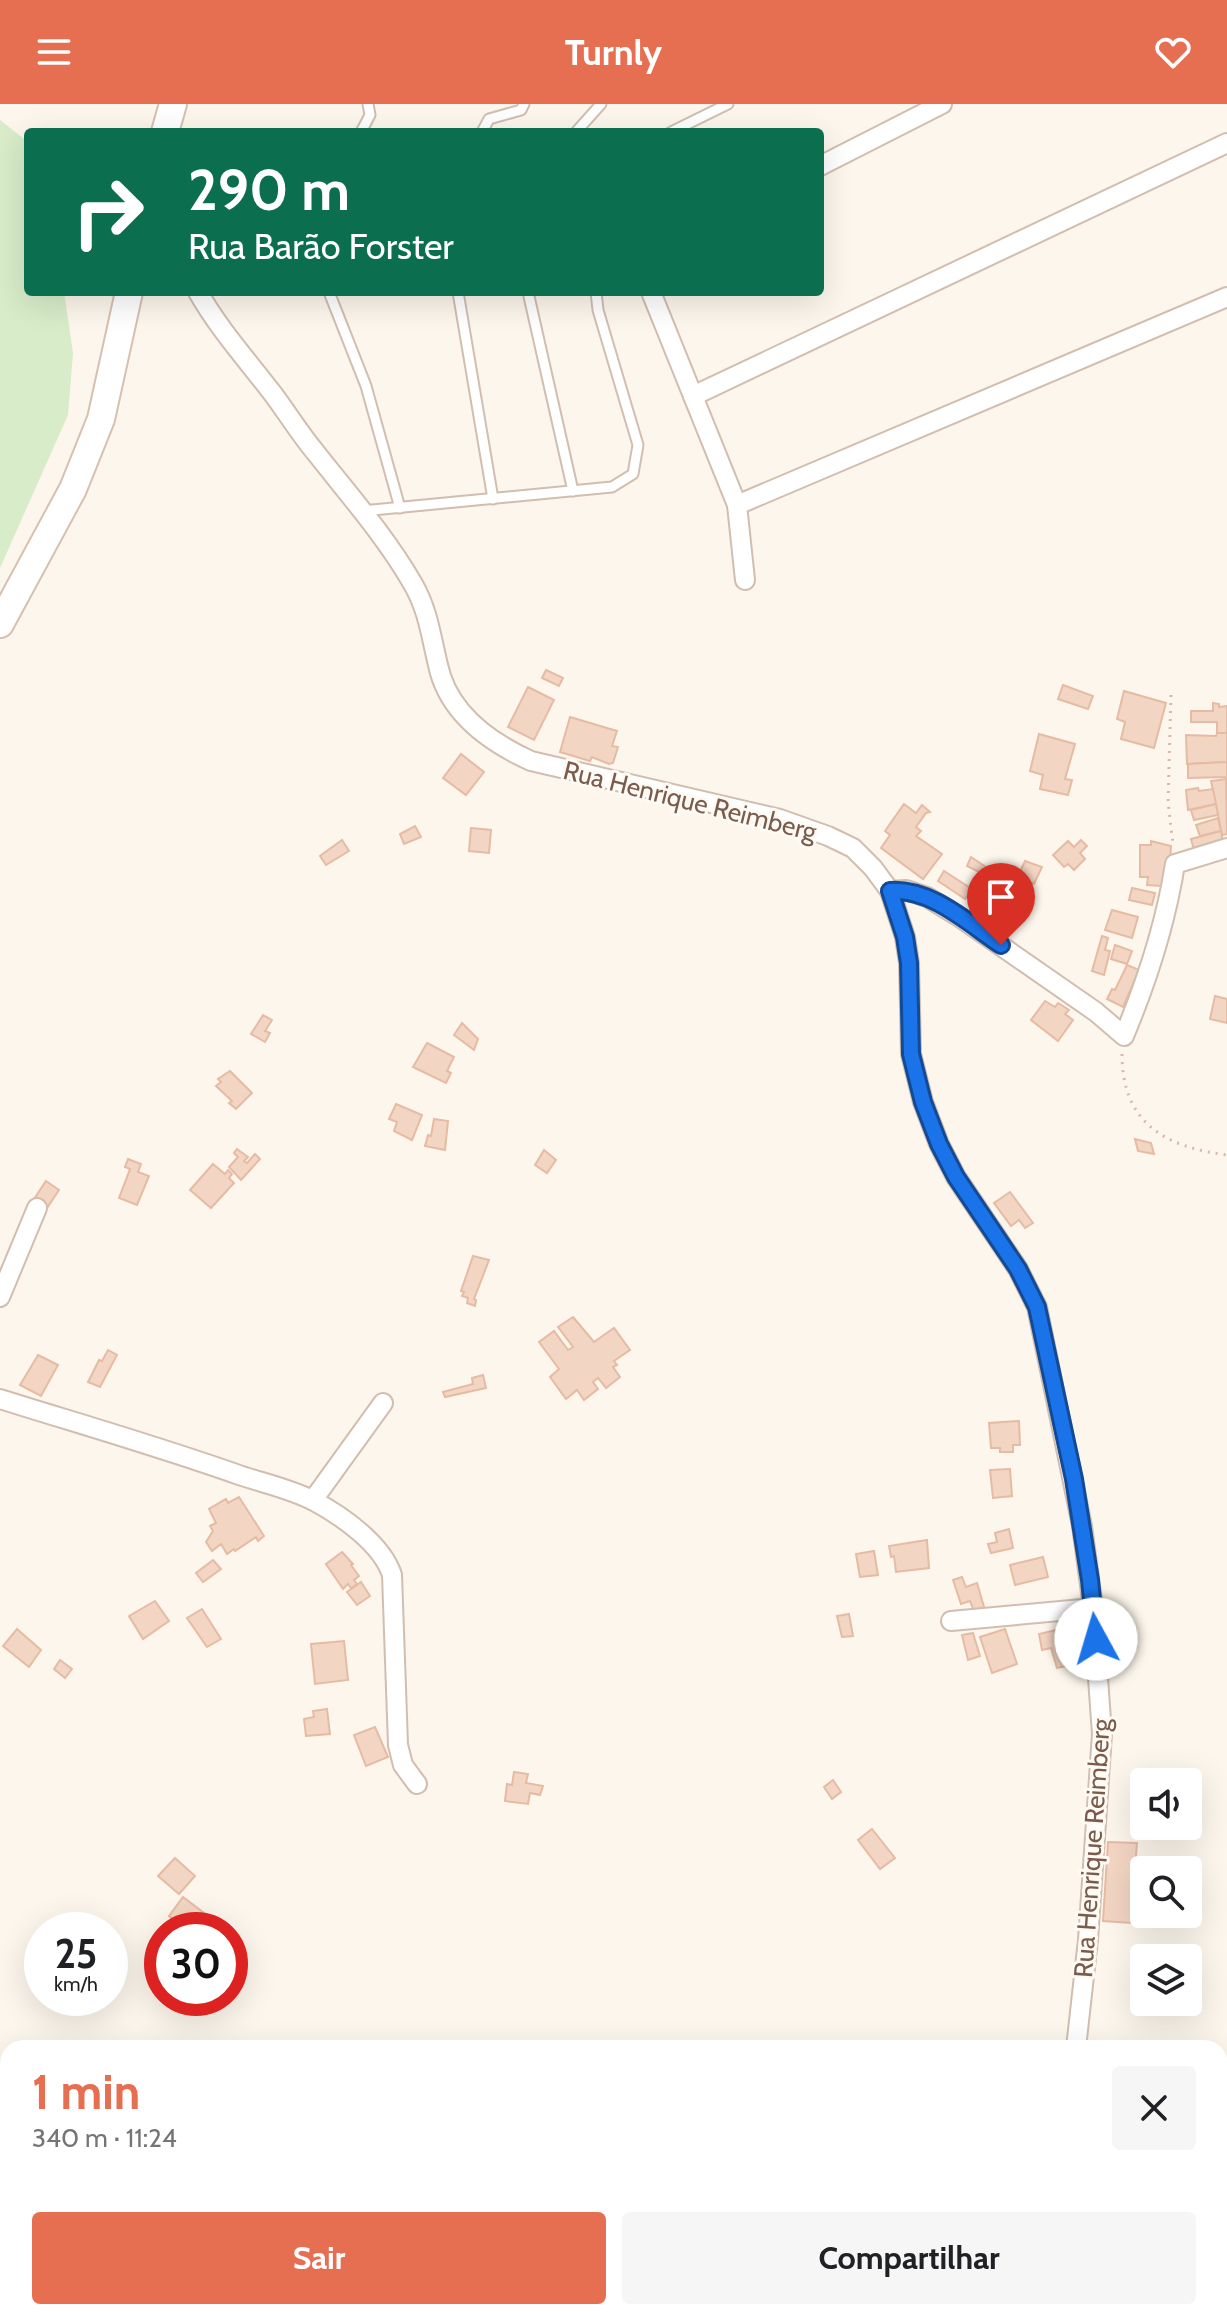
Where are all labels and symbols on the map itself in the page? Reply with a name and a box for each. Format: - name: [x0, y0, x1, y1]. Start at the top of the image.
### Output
- street label: Rua Henrique Reimberg: [560, 754, 821, 848]
- pin: [967, 863, 1035, 945]
- position arrow: [1054, 1597, 1138, 1681]
- street label: Rua Henrique Reimberg: [1067, 1716, 1117, 1979]
- speed limit sign: 30: [144, 1912, 248, 2016]

